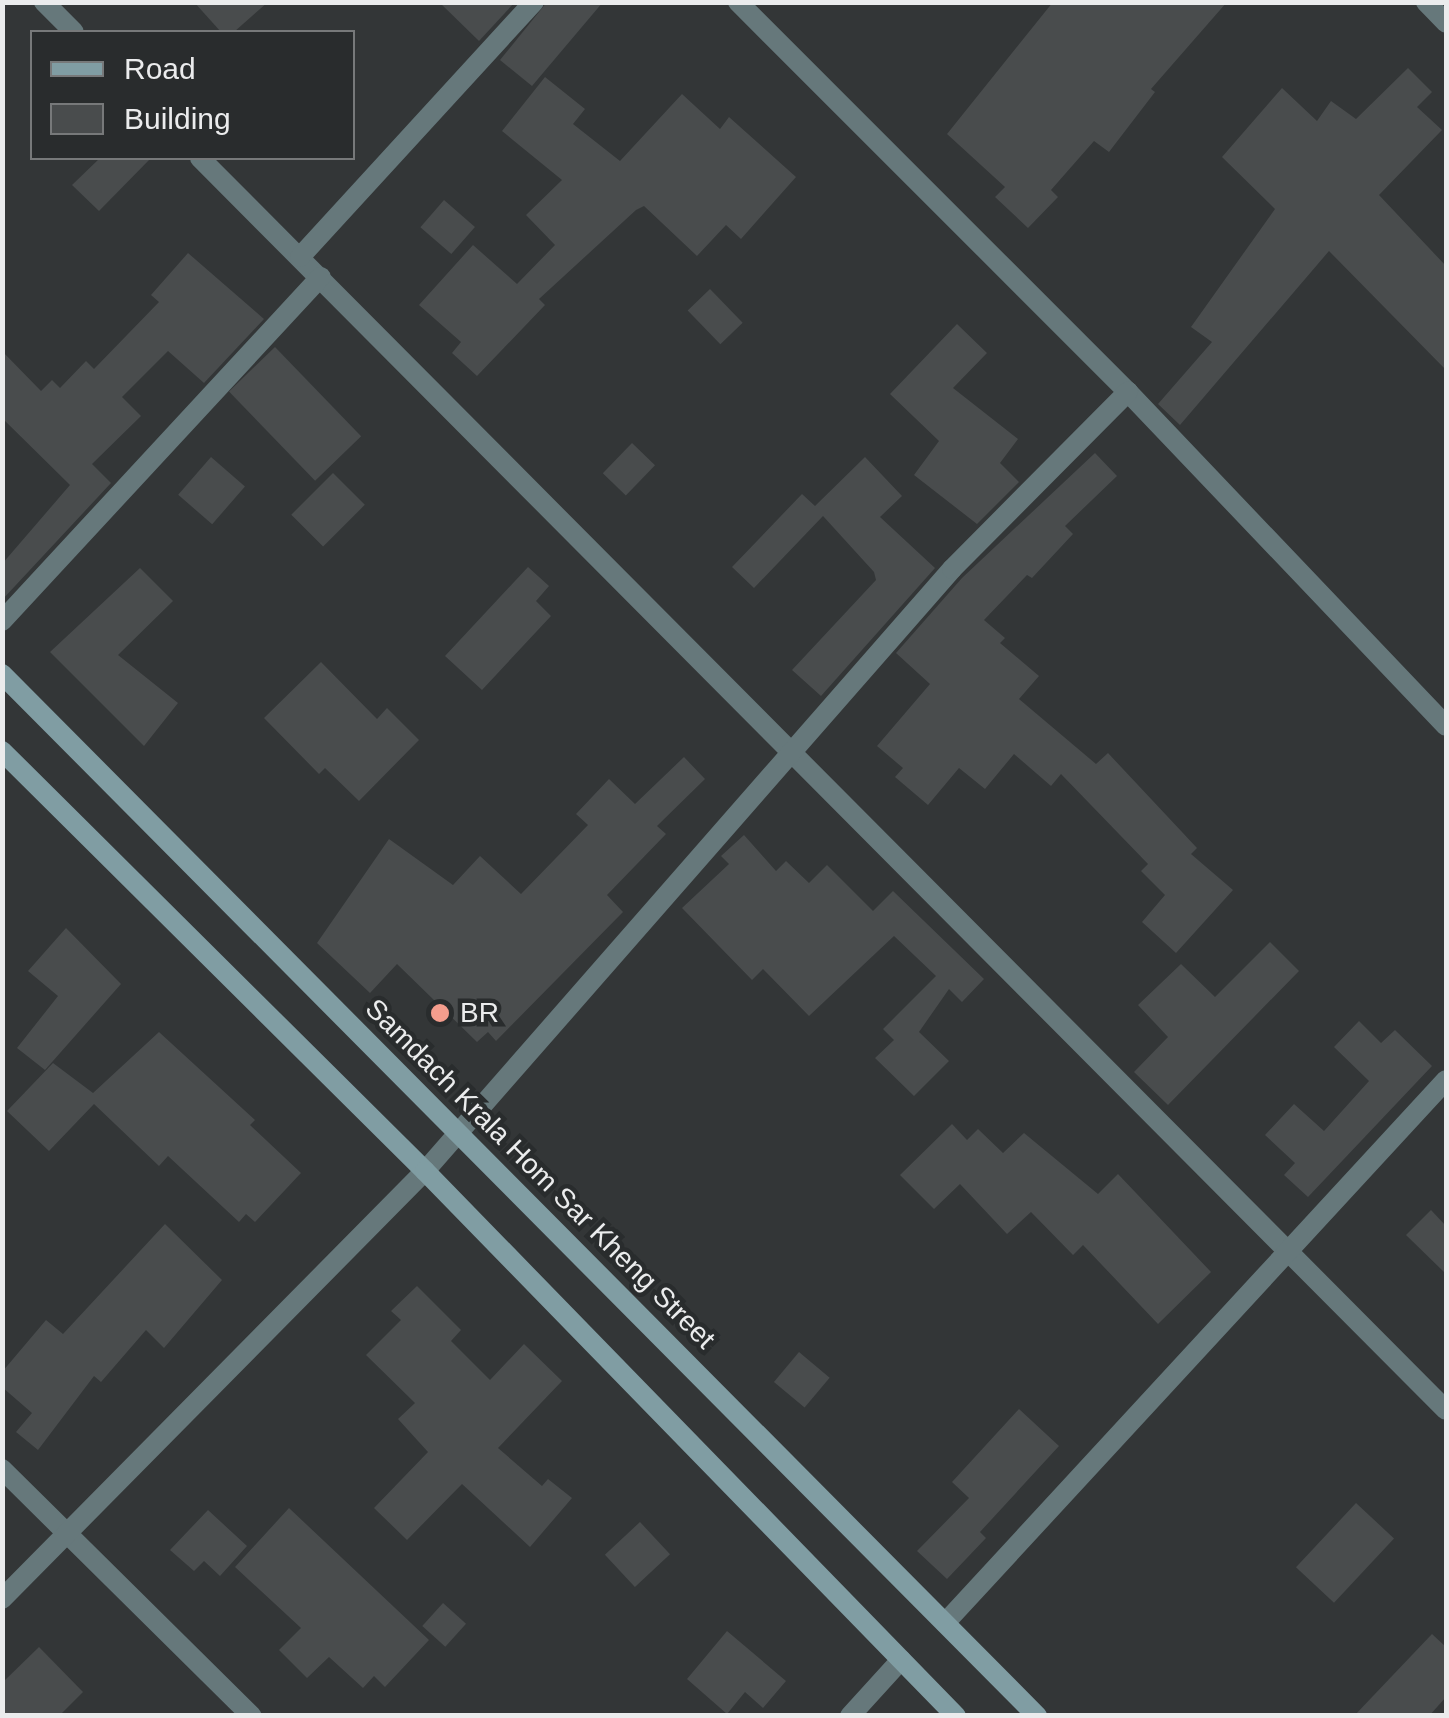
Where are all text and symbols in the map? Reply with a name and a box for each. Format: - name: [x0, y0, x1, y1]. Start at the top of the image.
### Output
- legend: [30, 30, 355, 160]
- text: Road: [124, 52, 196, 85]
- text: Building: [124, 102, 231, 135]
- street label: Samdach Krala Hom Sar Kheng Street: [358, 992, 722, 1356]
- place label: BR: [460, 996, 499, 1030]
- marker: BR: [429, 1002, 451, 1024]

